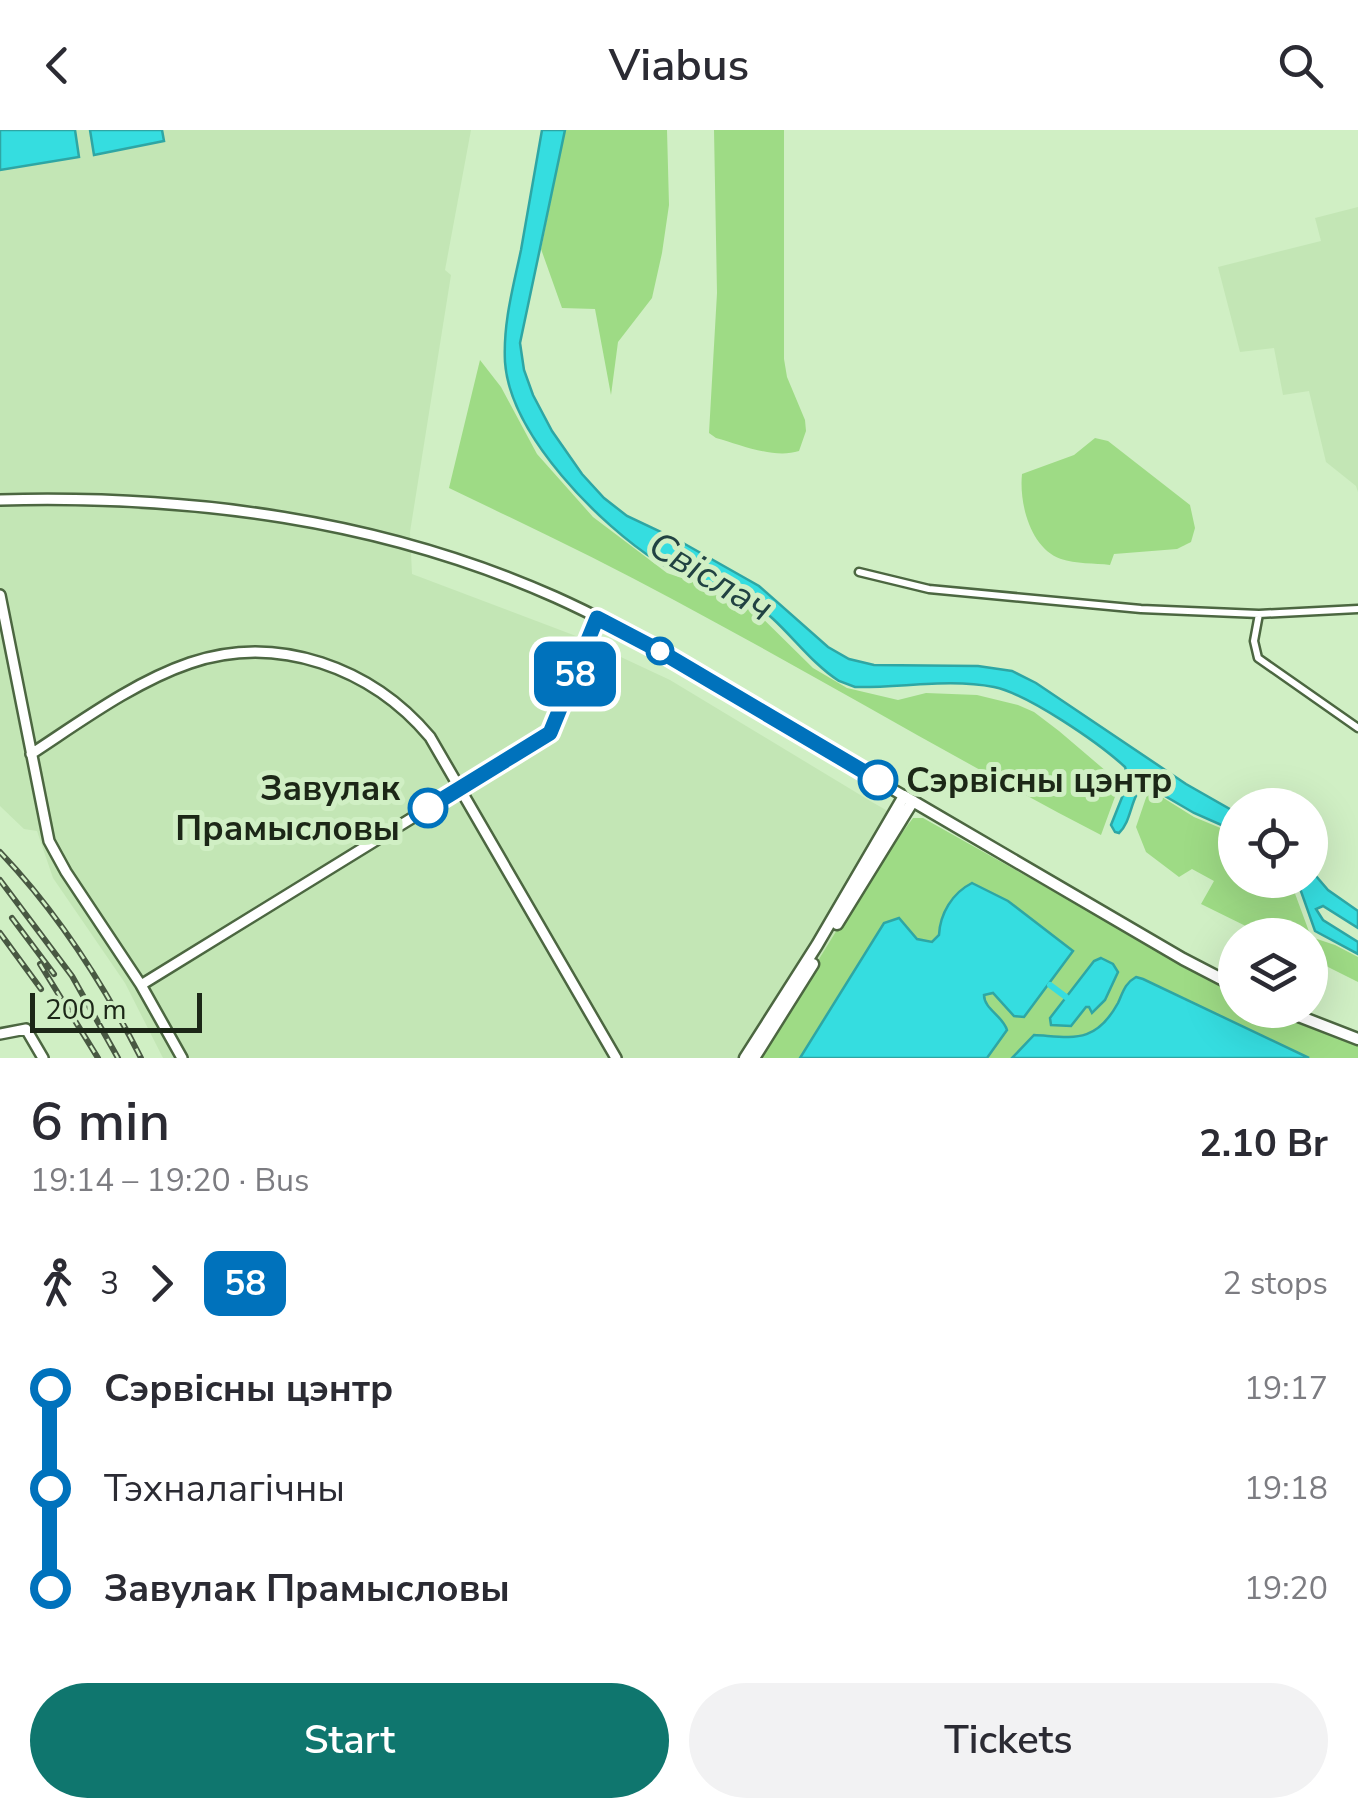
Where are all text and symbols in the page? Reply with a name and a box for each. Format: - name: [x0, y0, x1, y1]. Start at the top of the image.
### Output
- text: Viabus: [609, 35, 749, 96]
- icon: back: [30, 38, 85, 93]
- icon: search: [1273, 38, 1328, 93]
- water label: Свіслач: [639, 519, 783, 634]
- unlabelled marker: [647, 638, 673, 664]
- line badge: 58: [530, 642, 620, 706]
- text: 58: [554, 651, 596, 698]
- place label: Сэрвісны цэнтр: [906, 757, 1172, 804]
- marker: Сэрвісны цэнтр: [859, 761, 897, 799]
- place label: Завулак Прамысловы: [175, 765, 400, 852]
- map controls: [1218, 788, 1328, 1028]
- button: locate: [1218, 788, 1328, 898]
- marker: Завулак Прамысловы: [409, 789, 447, 827]
- button: layers: [1218, 918, 1328, 1028]
- scale bar: [30, 988, 202, 1033]
- text: 200 m: [45, 991, 127, 1029]
- text: 6 min: [30, 1084, 170, 1159]
- text: 2.10 Br: [1199, 1118, 1328, 1169]
- text: 19:14 – 19:20 · Bus: [30, 1159, 309, 1202]
- icon: walk: [30, 1256, 85, 1311]
- icon: forward: [134, 1256, 189, 1311]
- text: 58: [224, 1260, 266, 1307]
- text: 3: [100, 1262, 119, 1305]
- text: 2 stops: [1222, 1262, 1328, 1305]
- text: Сэрвісны цэнтр: [104, 1363, 393, 1414]
- text: 19:17: [1244, 1367, 1328, 1410]
- text: Тэхналагічны: [104, 1463, 345, 1514]
- text: 19:18: [1244, 1467, 1328, 1510]
- text: Завулак Прамысловы: [104, 1563, 510, 1614]
- text: 19:20: [1244, 1567, 1328, 1610]
- button: Start: [30, 1683, 669, 1798]
- button: Tickets: [689, 1683, 1328, 1798]

